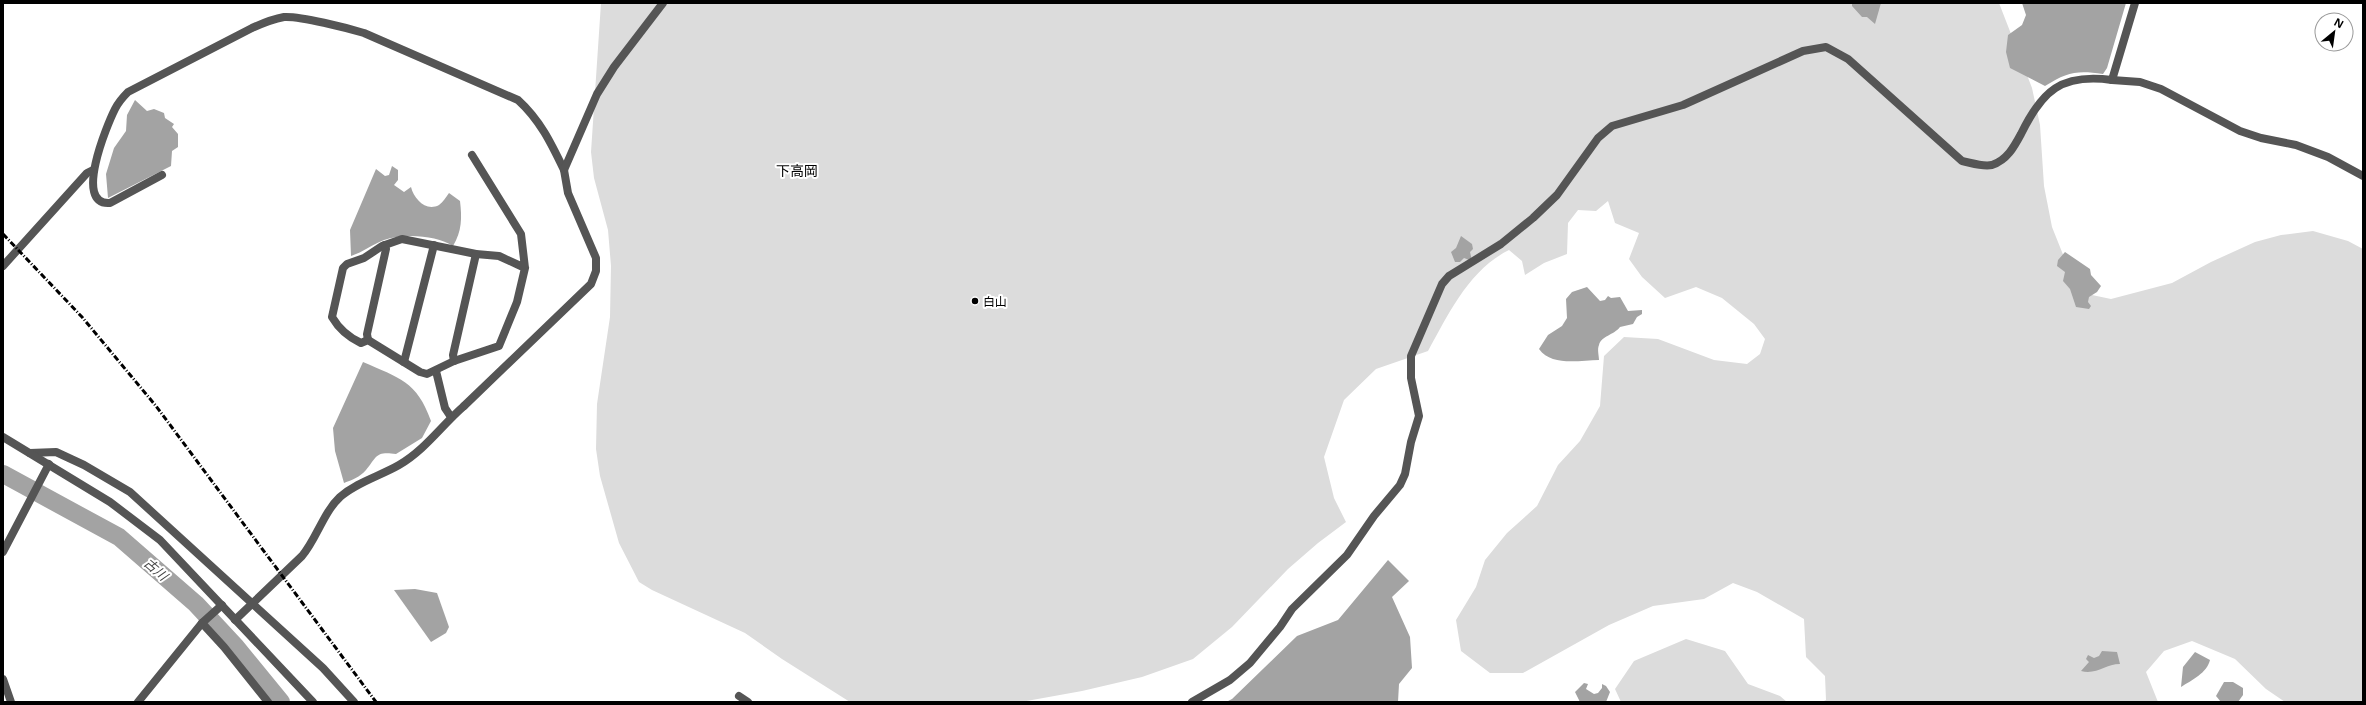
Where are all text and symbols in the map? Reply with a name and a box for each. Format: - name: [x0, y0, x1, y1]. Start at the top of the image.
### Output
- north arrow: [2314, 12, 2354, 52]
- text: N: [2332, 14, 2347, 32]
- district label: 下高岡: [776, 161, 818, 180]
- place label: 白山: [983, 293, 1007, 310]
- marker: 白山: [970, 296, 980, 306]
- water label: 古川: [140, 554, 173, 586]

